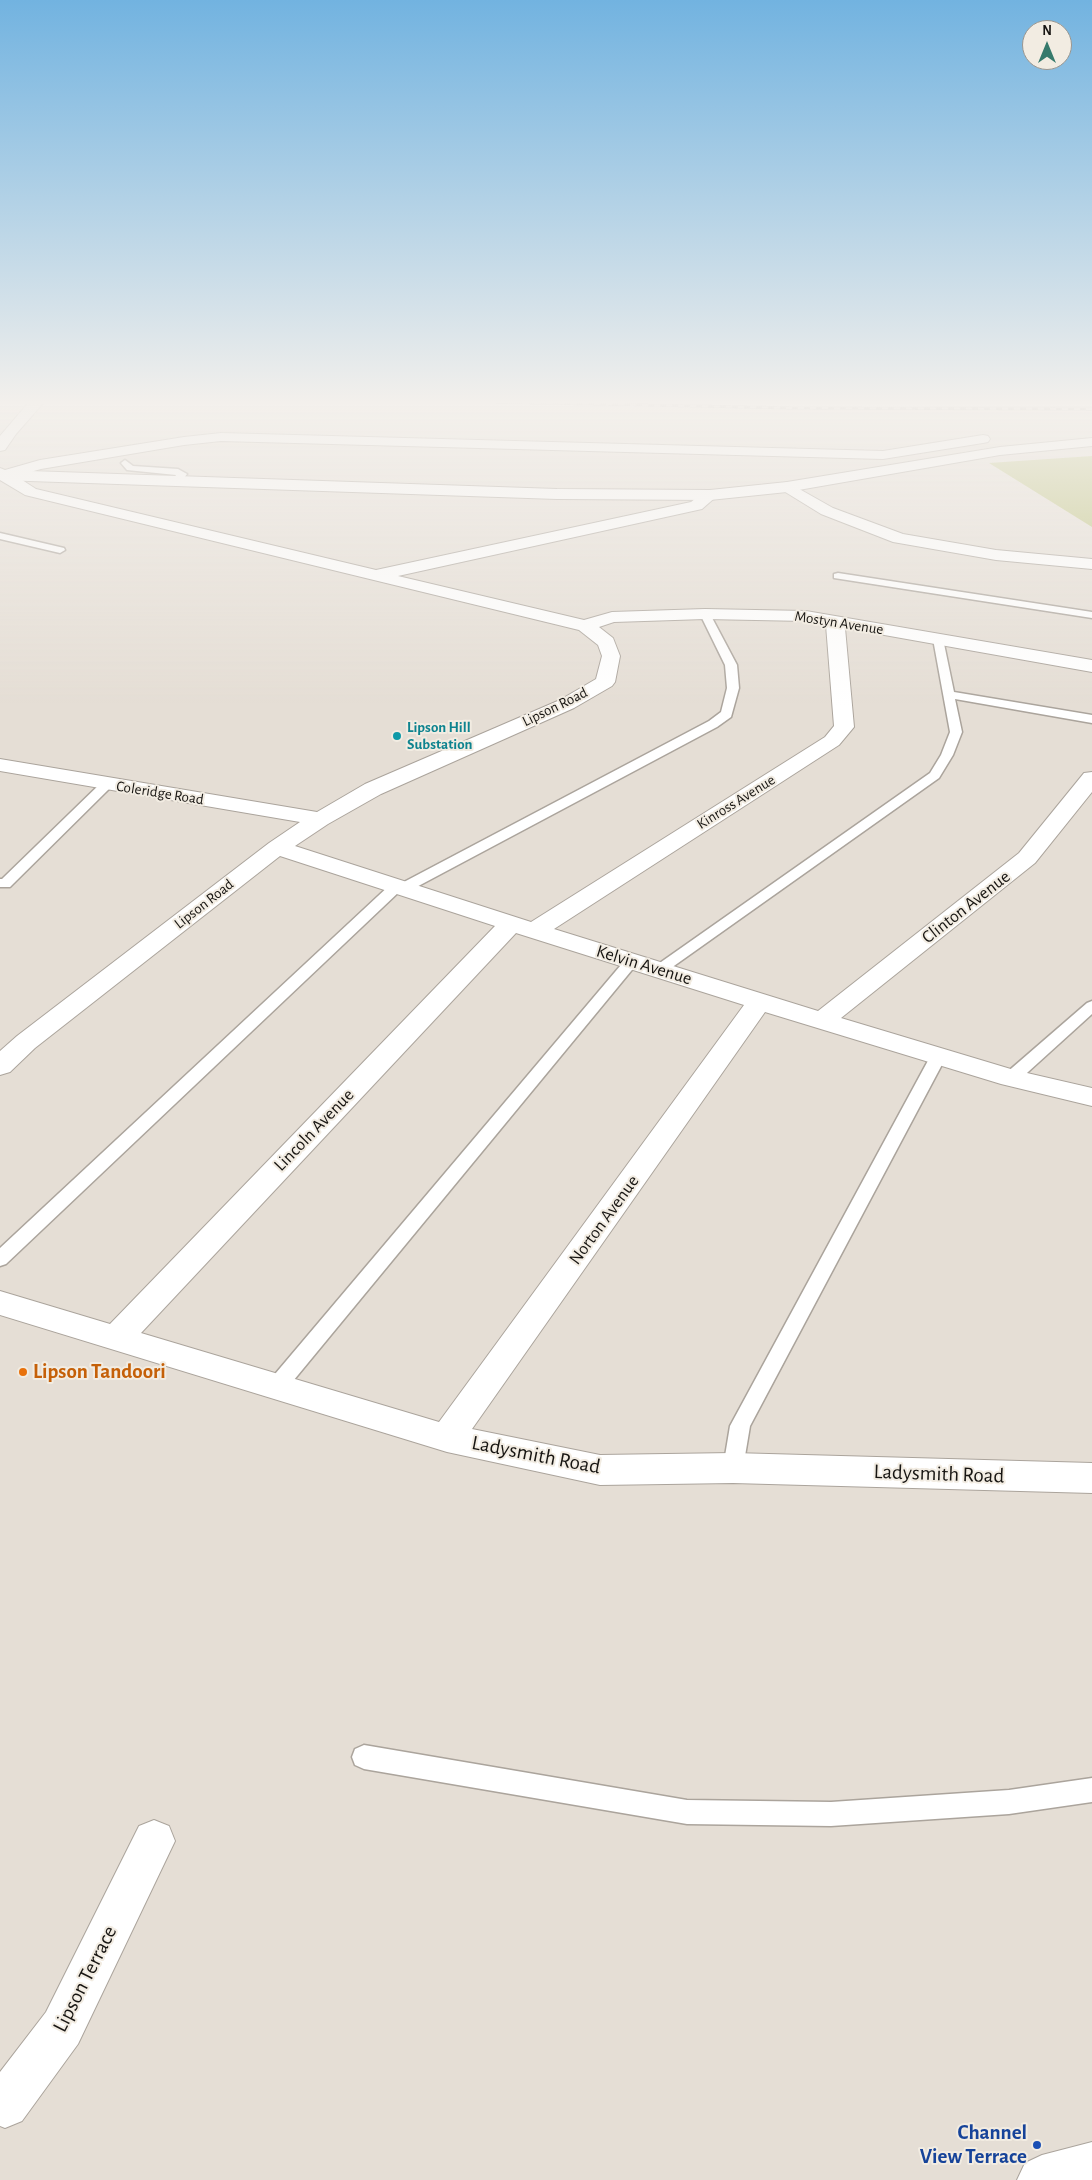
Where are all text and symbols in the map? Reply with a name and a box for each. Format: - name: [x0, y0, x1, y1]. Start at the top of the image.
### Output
- north arrow: [1022, 20, 1072, 70]
- text: N: [1042, 24, 1052, 38]
- street label: Mostyn Avenue: [793, 607, 885, 639]
- street label: Lipson Road: [519, 683, 591, 731]
- place label: Lipson Hill Substation: [407, 718, 472, 753]
- marker: Lipson Hill Substation: [391, 730, 403, 742]
- street label: Kinross Avenue: [694, 771, 778, 833]
- street label: Coleridge Road: [115, 777, 205, 809]
- street label: Clinton Avenue: [917, 866, 1015, 948]
- street label: Lipson Road: [171, 875, 237, 933]
- street label: Kelvin Avenue: [594, 940, 694, 990]
- street label: Lincoln Avenue: [269, 1084, 359, 1176]
- street label: Norton Avenue: [564, 1171, 644, 1269]
- place label: Lipson Tandoori: [33, 1359, 166, 1385]
- marker: Lipson Tandoori: [17, 1366, 29, 1378]
- street label: Ladysmith Road: [469, 1430, 603, 1480]
- street label: Ladysmith Road: [873, 1459, 1005, 1489]
- street label: Lipson Terrace: [47, 1922, 123, 2036]
- place label: Channel View Terrace: [920, 2120, 1027, 2170]
- marker: Channel View Terrace: [1031, 2139, 1043, 2151]

